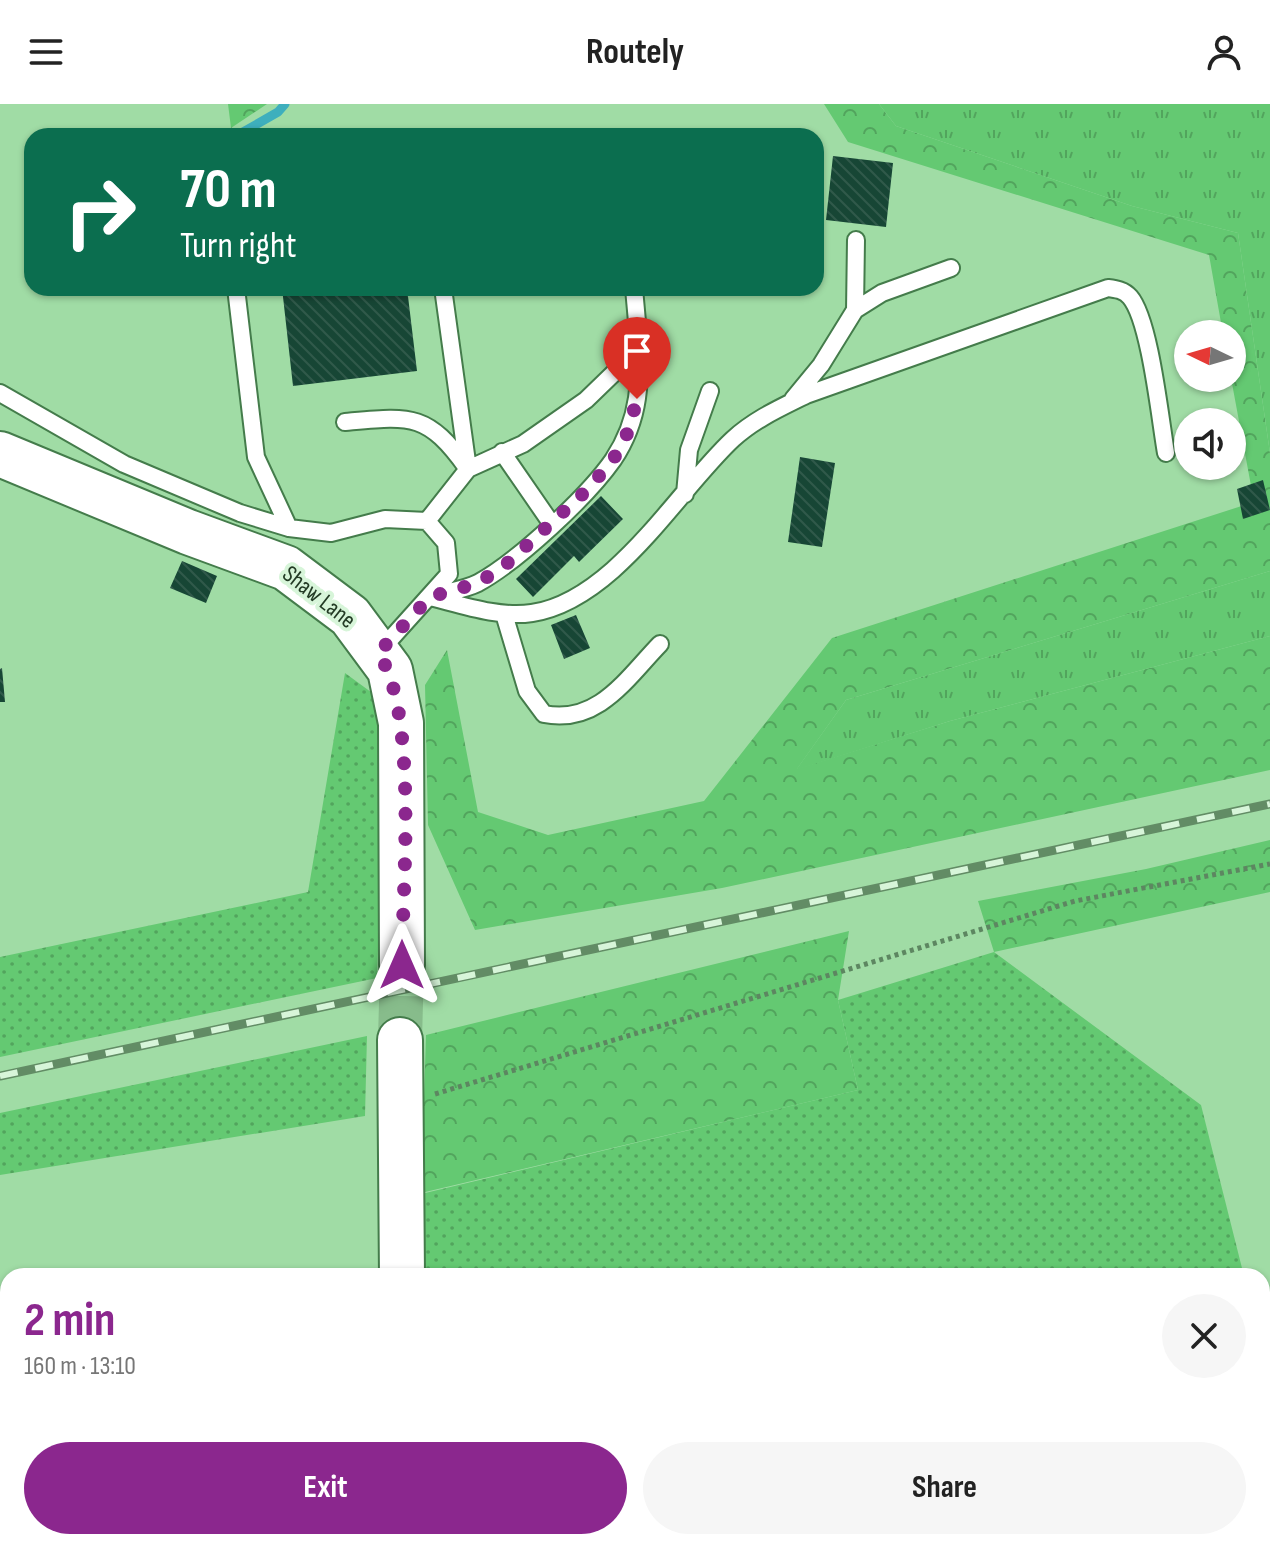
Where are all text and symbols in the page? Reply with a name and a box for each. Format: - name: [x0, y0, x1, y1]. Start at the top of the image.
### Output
- icon: menu: [24, 30, 68, 74]
- icon: person: [1202, 30, 1246, 74]
- text: Routely: [586, 31, 684, 74]
- text: 70 m: [180, 157, 277, 224]
- icon: right: [48, 160, 152, 264]
- text: Turn right: [180, 225, 297, 268]
- pin: [603, 317, 671, 399]
- north arrow: [1174, 320, 1246, 392]
- map controls: [1174, 320, 1246, 480]
- icon: arrive: [615, 329, 659, 373]
- button: sound: [1174, 408, 1246, 480]
- street label: Shaw Lane: [277, 559, 361, 635]
- position arrow: [360, 923, 444, 1007]
- text: 2 min: [24, 1292, 115, 1349]
- button: close: [1162, 1294, 1246, 1378]
- text: 160 m · 13:10: [24, 1351, 136, 1382]
- button: Exit: [24, 1442, 627, 1534]
- button: Share: [643, 1442, 1246, 1534]

